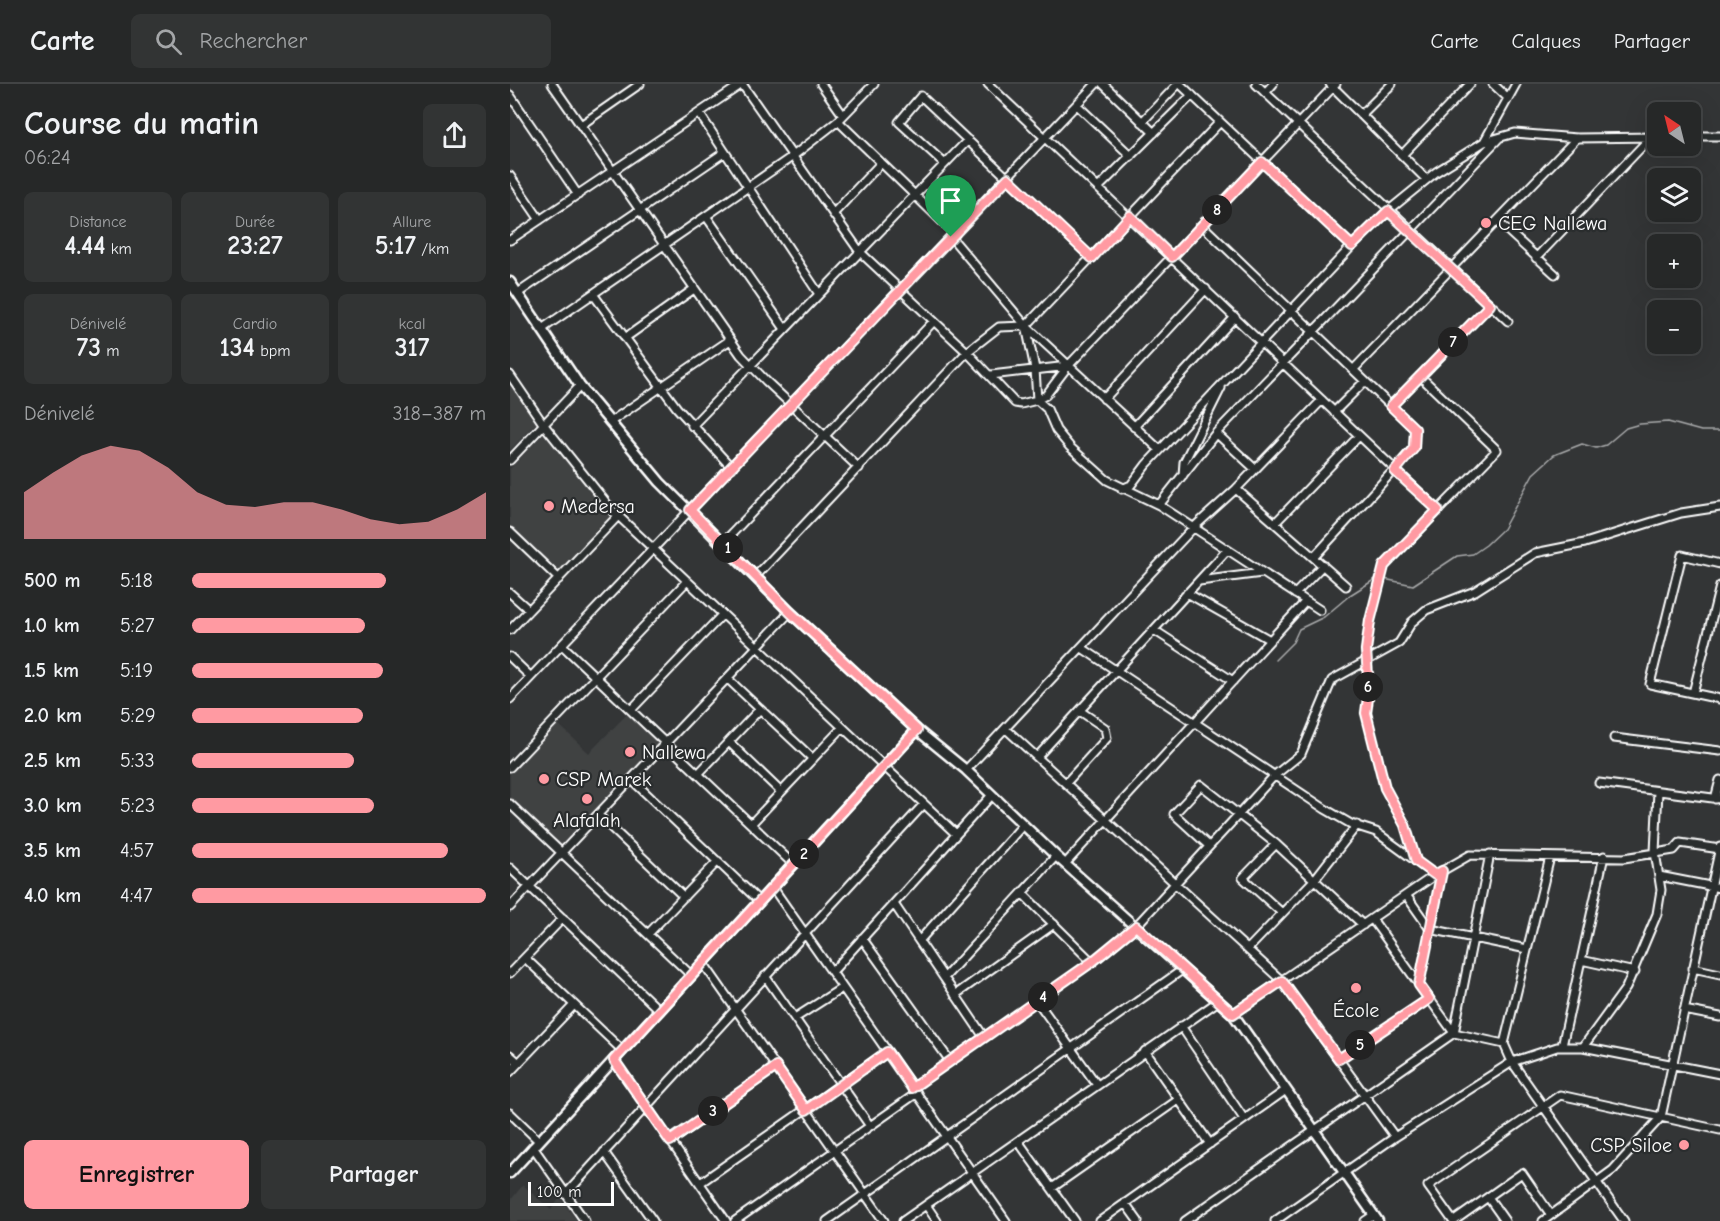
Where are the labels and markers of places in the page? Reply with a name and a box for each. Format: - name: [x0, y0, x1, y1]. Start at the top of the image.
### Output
- pin: [925, 175, 976, 237]
- pin: 8: [1202, 195, 1232, 225]
- place label: CEG Nallewa: [1498, 212, 1607, 235]
- marker: CEG Nallewa: [1479, 216, 1493, 230]
- pin: 7: [1438, 327, 1468, 357]
- place label: Medersa: [561, 495, 635, 518]
- marker: Medersa: [542, 499, 556, 513]
- pin: 1: [713, 533, 743, 563]
- pin: 6: [1353, 672, 1383, 702]
- place label: Nallewa: [642, 741, 706, 764]
- marker: Nallewa: [623, 745, 637, 759]
- place label: CSP Marek: [556, 768, 652, 791]
- marker: CSP Marek: [537, 772, 551, 786]
- marker: Alafalah: [580, 792, 594, 806]
- place label: Alafalah: [553, 809, 621, 832]
- pin: 2: [789, 839, 819, 869]
- marker: École: [1349, 981, 1363, 995]
- pin: 4: [1028, 982, 1058, 1012]
- place label: École: [1333, 999, 1379, 1022]
- pin: 5: [1345, 1030, 1375, 1060]
- pin: 3: [698, 1096, 728, 1126]
- place label: CSP Siloe: [1590, 1134, 1672, 1157]
- marker: CSP Siloe: [1677, 1138, 1691, 1152]

